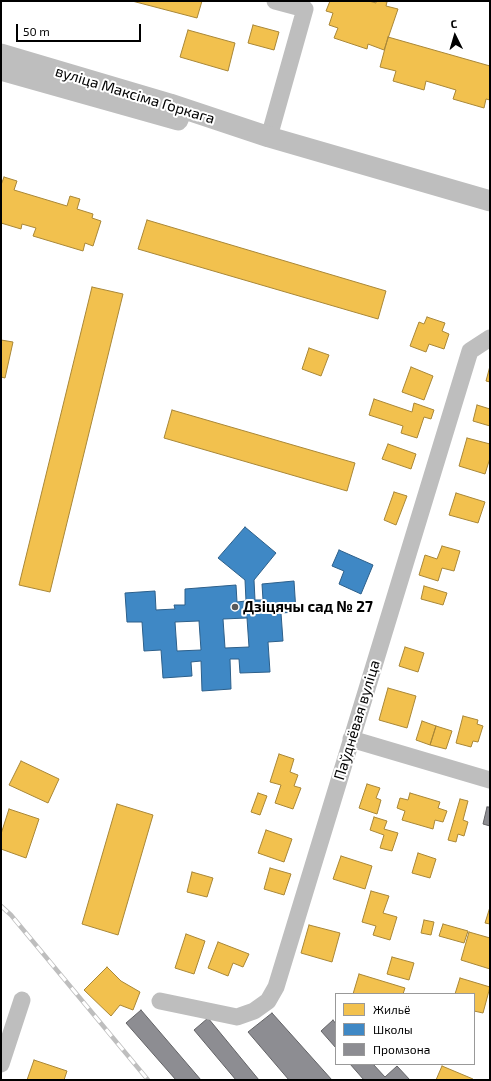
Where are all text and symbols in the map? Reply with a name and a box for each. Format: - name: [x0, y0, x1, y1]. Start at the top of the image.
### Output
- scale bar: [18, 16, 143, 42]
- north arrow: [435, 16, 475, 56]
- text: С: [450, 17, 458, 30]
- text: 50 m: [23, 24, 50, 38]
- street label: вуліца Максіма Горкага: [53, 62, 217, 128]
- place label: Дзіцячы сад № 27: [243, 598, 373, 616]
- marker: Дзіцячы сад № 27: [230, 602, 240, 612]
- street label: Паўднёвая вуліца: [330, 658, 384, 782]
- legend: [335, 993, 475, 1065]
- text: Жильё: [373, 1002, 410, 1016]
- text: Школы: [373, 1022, 413, 1036]
- text: Промзона: [373, 1042, 430, 1056]

